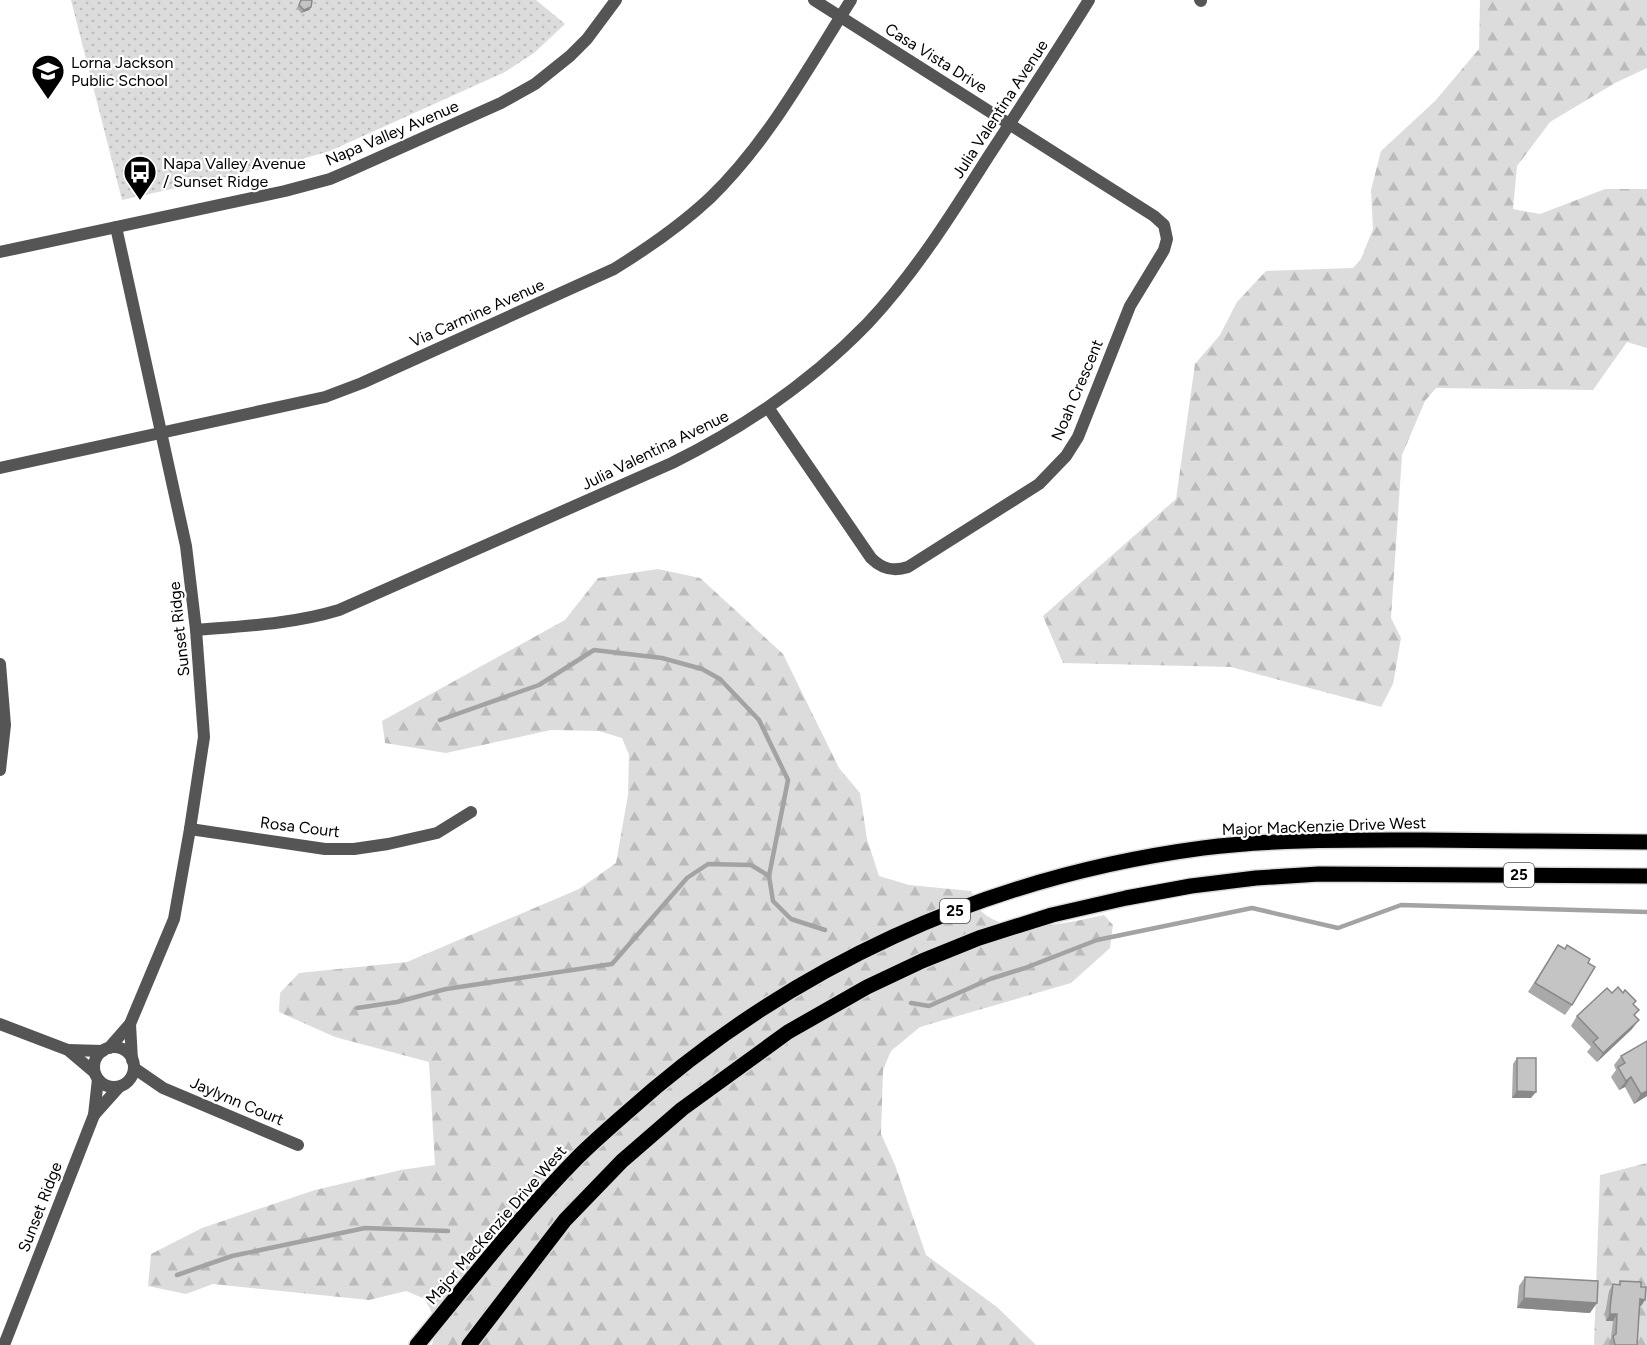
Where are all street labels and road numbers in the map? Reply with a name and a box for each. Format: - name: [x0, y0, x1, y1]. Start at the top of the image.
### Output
- street label: Casa Vista Drive: [882, 19, 991, 97]
- street label: Julia Valentina Avenue: [948, 36, 1052, 182]
- street label: Napa Valley Avenue: [323, 96, 462, 170]
- street label: Via Carmine Avenue: [407, 275, 547, 351]
- street label: Noah Crescent: [1047, 336, 1107, 444]
- street label: Julia Valentina Avenue: [578, 406, 732, 494]
- street label: Sunset Ridge: [165, 580, 193, 677]
- street label: Rosa Court: [259, 813, 341, 841]
- street label: Major MacKenzie Drive West: [1222, 813, 1426, 839]
- road number: 25: [1504, 863, 1534, 887]
- road number: 25: [940, 899, 970, 923]
- street label: Jaylynn Court: [187, 1073, 287, 1129]
- street label: Major MacKenzie Drive West: [422, 1142, 570, 1308]
- street label: Sunset Ridge: [14, 1159, 66, 1255]

